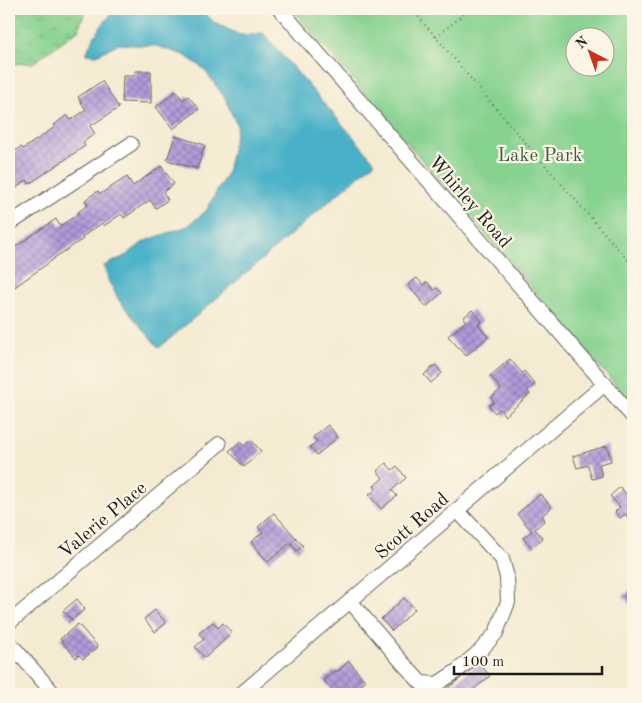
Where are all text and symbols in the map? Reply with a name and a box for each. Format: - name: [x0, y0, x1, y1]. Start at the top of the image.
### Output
- north arrow: [564, 28, 614, 78]
- text: N: [573, 34, 591, 52]
- park label: Lake Park: [497, 147, 583, 166]
- street label: Whirley Road: [424, 153, 514, 252]
- street label: Valerie Place: [56, 479, 151, 563]
- street label: Scott Road: [372, 490, 453, 564]
- scale bar: [454, 643, 602, 675]
- text: 100 m: [462, 655, 504, 670]

